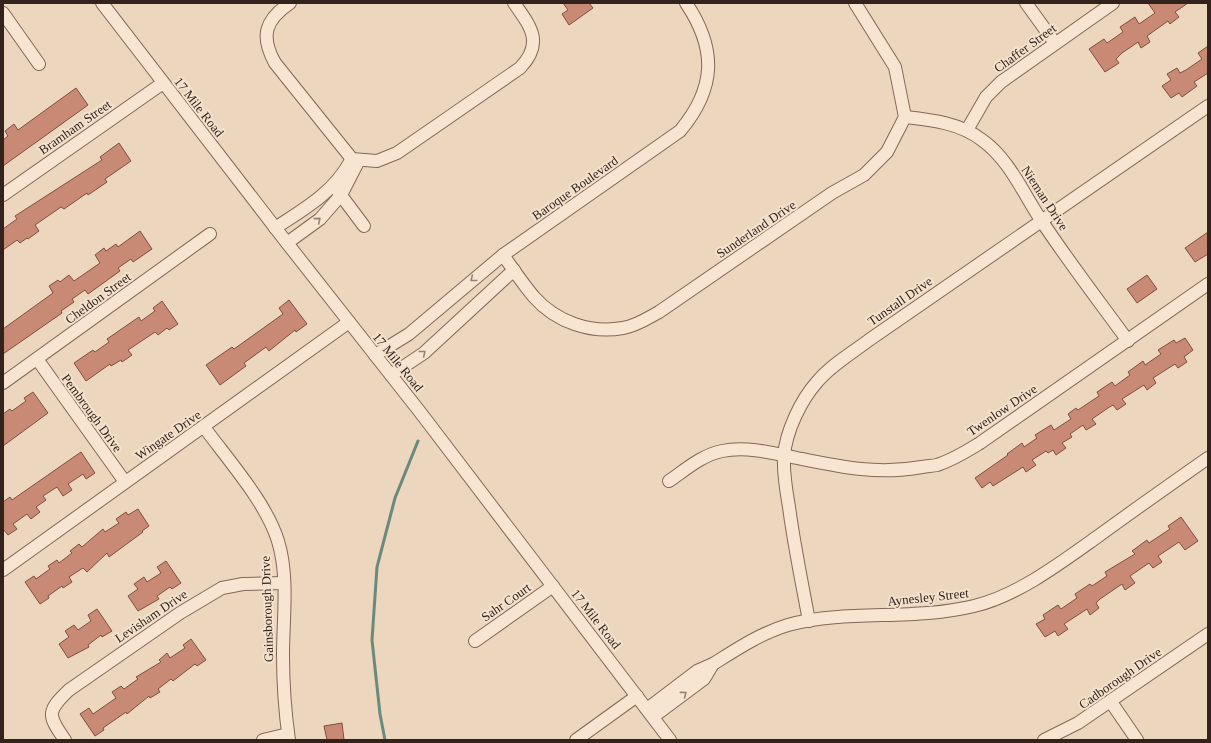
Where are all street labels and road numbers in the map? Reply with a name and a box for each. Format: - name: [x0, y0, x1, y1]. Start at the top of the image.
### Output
- street label: Chaffer Street: [991, 20, 1059, 76]
- street label: 17 Mile Road: [171, 74, 227, 140]
- street label: Bramham Street: [36, 96, 114, 157]
- street label: Baroque Boulevard: [529, 152, 621, 223]
- street label: Nieman Drive: [1019, 163, 1072, 233]
- street label: Sunderland Drive: [714, 197, 799, 261]
- street label: Cheldon Street: [62, 269, 134, 327]
- street label: Tunstall Drive: [865, 273, 935, 329]
- street label: 17 Mile Road: [370, 329, 427, 395]
- street label: Pembrough Drive: [59, 371, 125, 455]
- street label: Twenlow Drive: [964, 381, 1040, 439]
- street label: Wingate Drive: [132, 407, 204, 463]
- street label: Gainsborough Drive: [258, 555, 276, 662]
- street label: Sahr Court: [478, 579, 534, 624]
- street label: Aynesley Street: [887, 585, 970, 609]
- street label: Levisham Drive: [112, 586, 190, 646]
- street label: 17 Mile Road: [568, 586, 624, 652]
- street label: Cadborough Drive: [1076, 644, 1164, 712]

